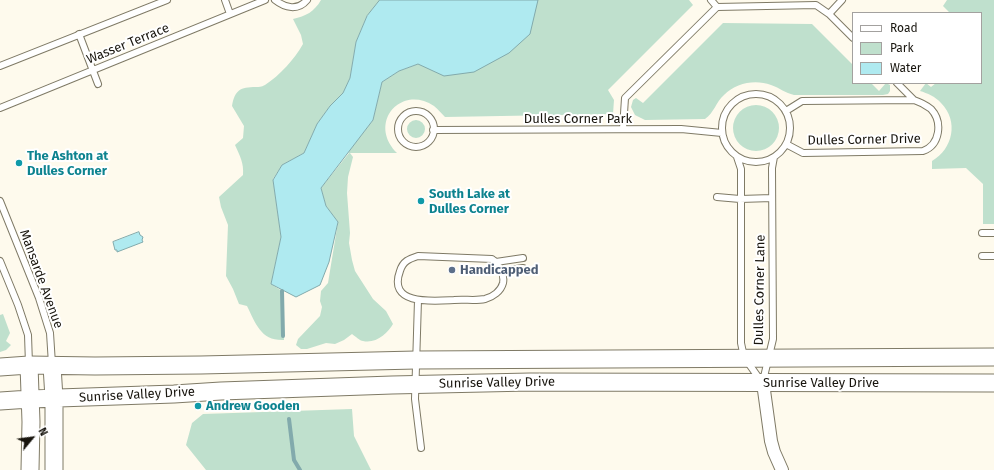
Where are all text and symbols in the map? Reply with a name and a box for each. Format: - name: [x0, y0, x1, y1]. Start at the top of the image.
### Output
- legend: [852, 12, 982, 84]
- street label: Wasser Terrace: [84, 20, 172, 68]
- text: Road: [890, 21, 918, 35]
- text: Park: [890, 41, 914, 55]
- text: Water: [890, 61, 921, 75]
- street label: Dulles Corner Park: [524, 111, 632, 127]
- street label: Dulles Corner Drive: [807, 131, 921, 149]
- place label: The Ashton at Dulles Corner: [27, 148, 108, 179]
- marker: The Ashton at Dulles Corner: [14, 158, 24, 168]
- place label: South Lake at Dulles Corner: [429, 186, 510, 217]
- marker: South Lake at Dulles Corner: [416, 196, 426, 206]
- street label: Mansarde Avenue: [16, 228, 66, 330]
- street label: Dulles Corner Lane: [751, 234, 769, 346]
- place label: Handicapped: [460, 262, 538, 278]
- marker: Handicapped: [447, 265, 457, 275]
- street label: Sunrise Valley Drive: [439, 374, 555, 392]
- street label: Sunrise Valley Drive: [763, 375, 879, 391]
- street label: Sunrise Valley Drive: [79, 384, 195, 406]
- place label: Andrew Gooden: [206, 398, 300, 414]
- marker: Andrew Gooden: [193, 401, 203, 411]
- north arrow: [12, 418, 52, 458]
- text: N: [35, 426, 50, 438]

